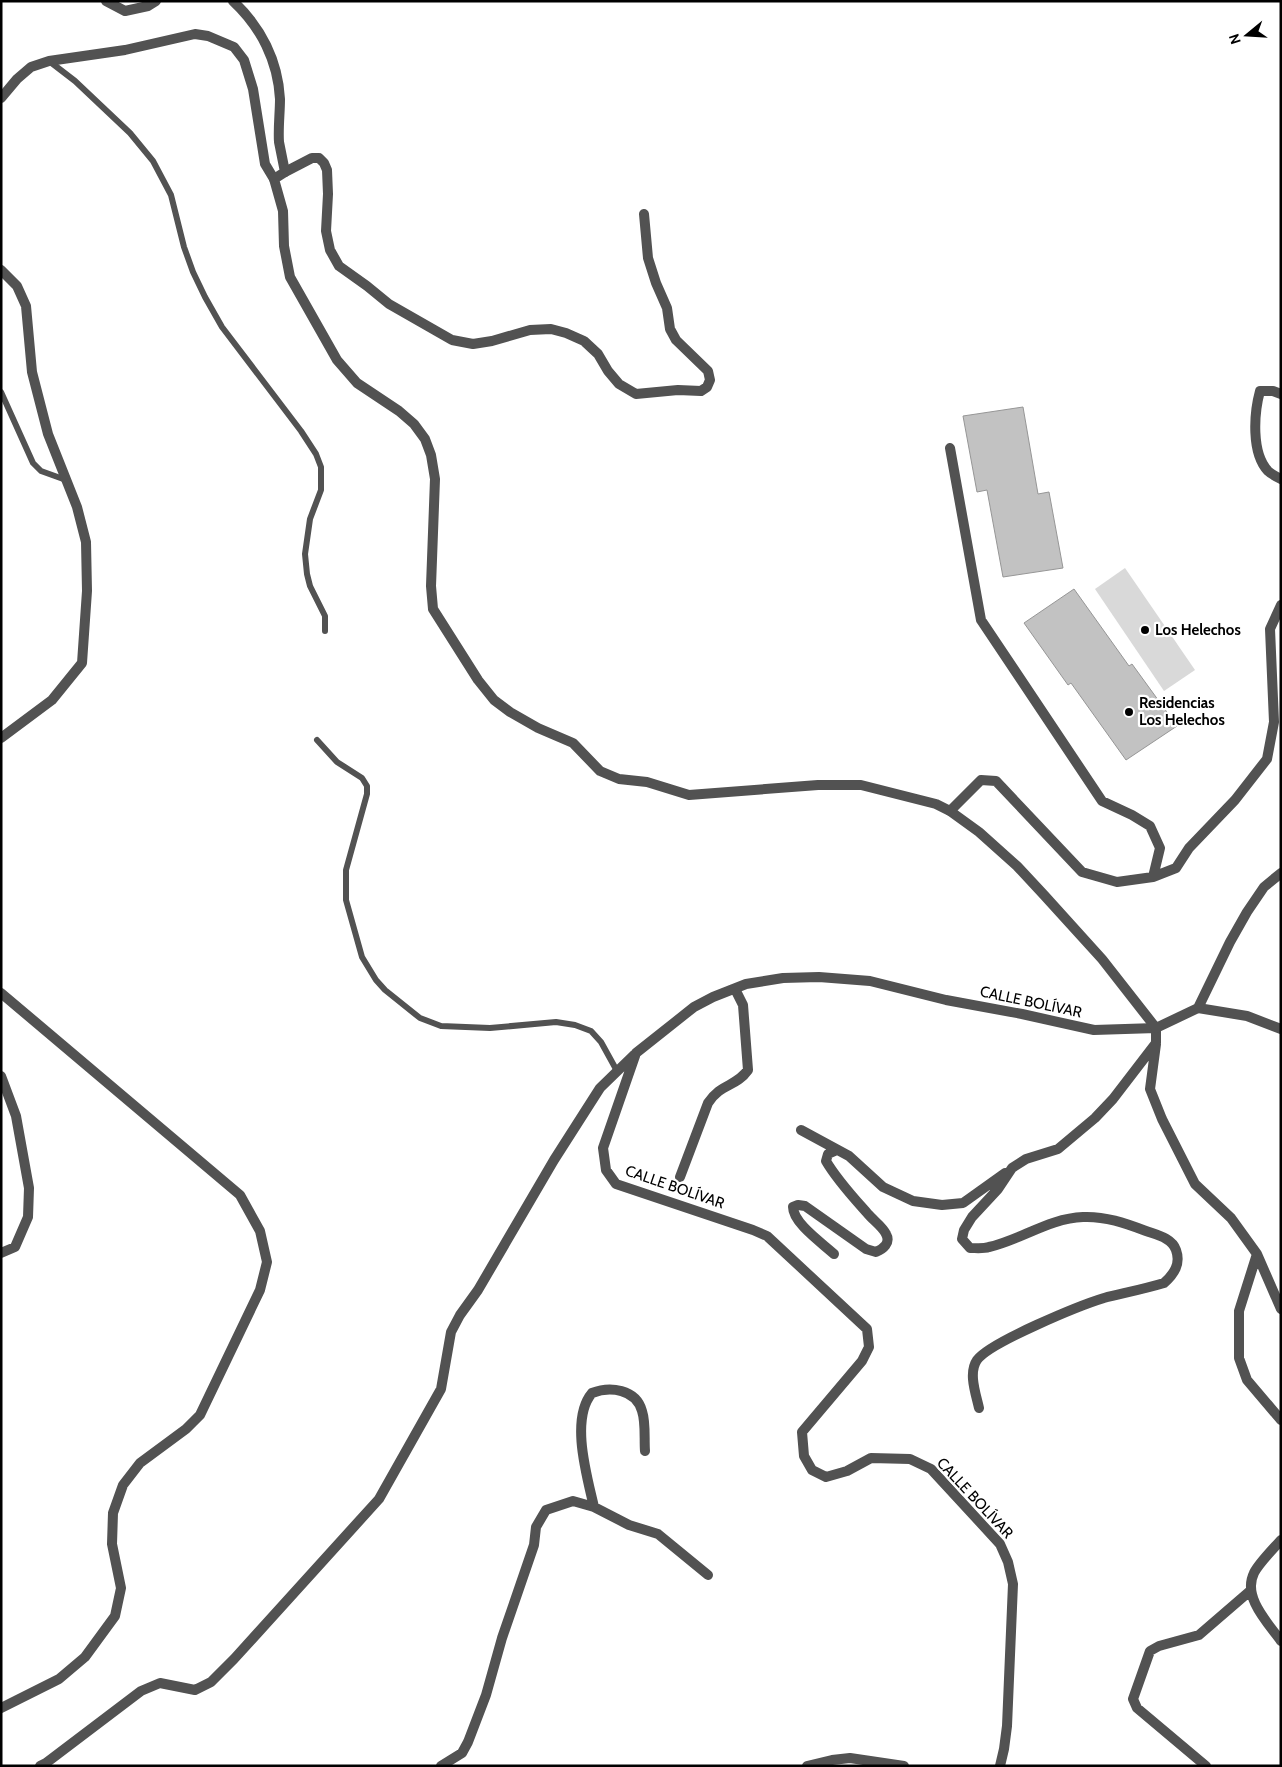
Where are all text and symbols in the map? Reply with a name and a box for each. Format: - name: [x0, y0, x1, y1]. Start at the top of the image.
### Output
- north arrow: [1222, 10, 1272, 60]
- text: N: [1225, 32, 1245, 47]
- place label: Los Helechos: [1155, 621, 1241, 639]
- marker: Los Helechos: [1139, 624, 1151, 636]
- place label: Residencias Los Helechos: [1139, 694, 1225, 729]
- marker: Residencias Los Helechos: [1123, 706, 1135, 718]
- street label: CALLE BOLÍVAR: [978, 981, 1084, 1022]
- street label: CALLE BOLÍVAR: [623, 1161, 727, 1212]
- street label: CALLE BOLÍVAR: [933, 1453, 1018, 1542]

